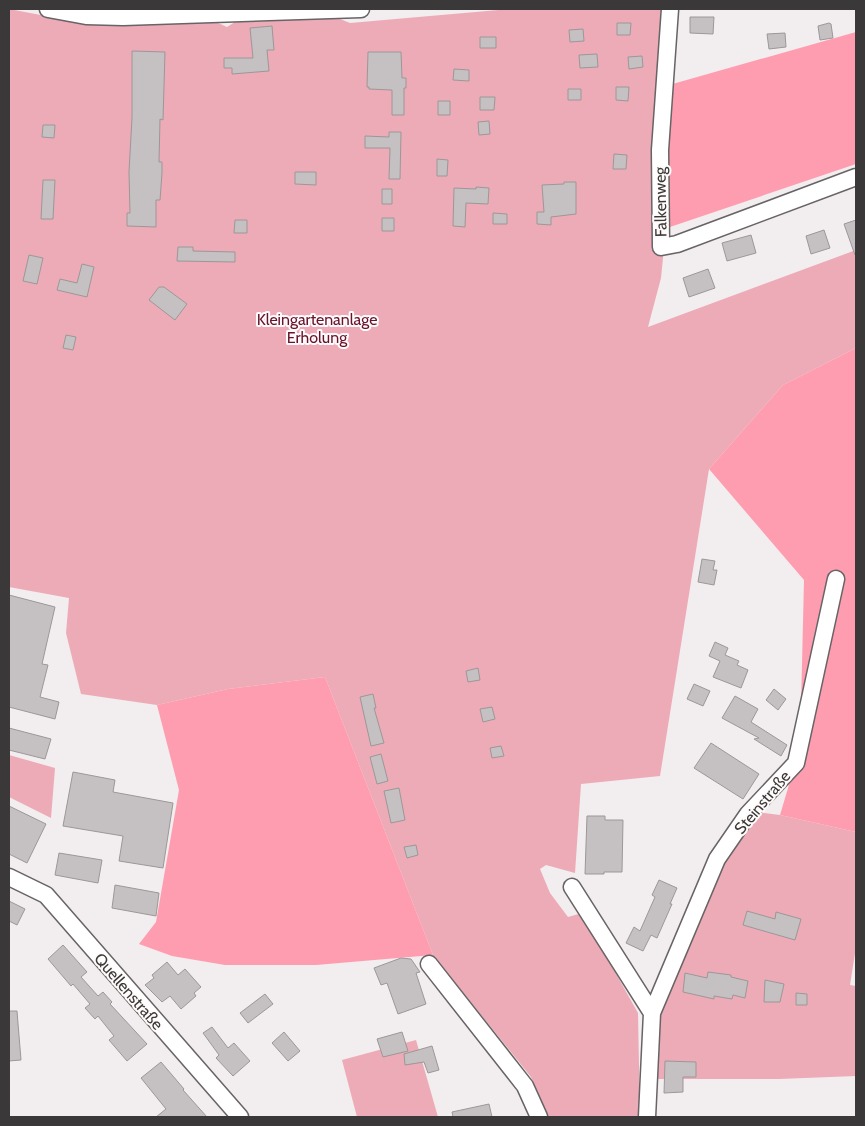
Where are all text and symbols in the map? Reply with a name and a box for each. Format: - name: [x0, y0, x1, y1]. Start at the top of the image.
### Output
- street label: Falkenweg: [650, 166, 671, 237]
- park label: Kleingartenanlage Erholung: [257, 310, 377, 347]
- street label: Steinstraße: [730, 767, 794, 838]
- street label: Quellenstraße: [90, 949, 167, 1034]

